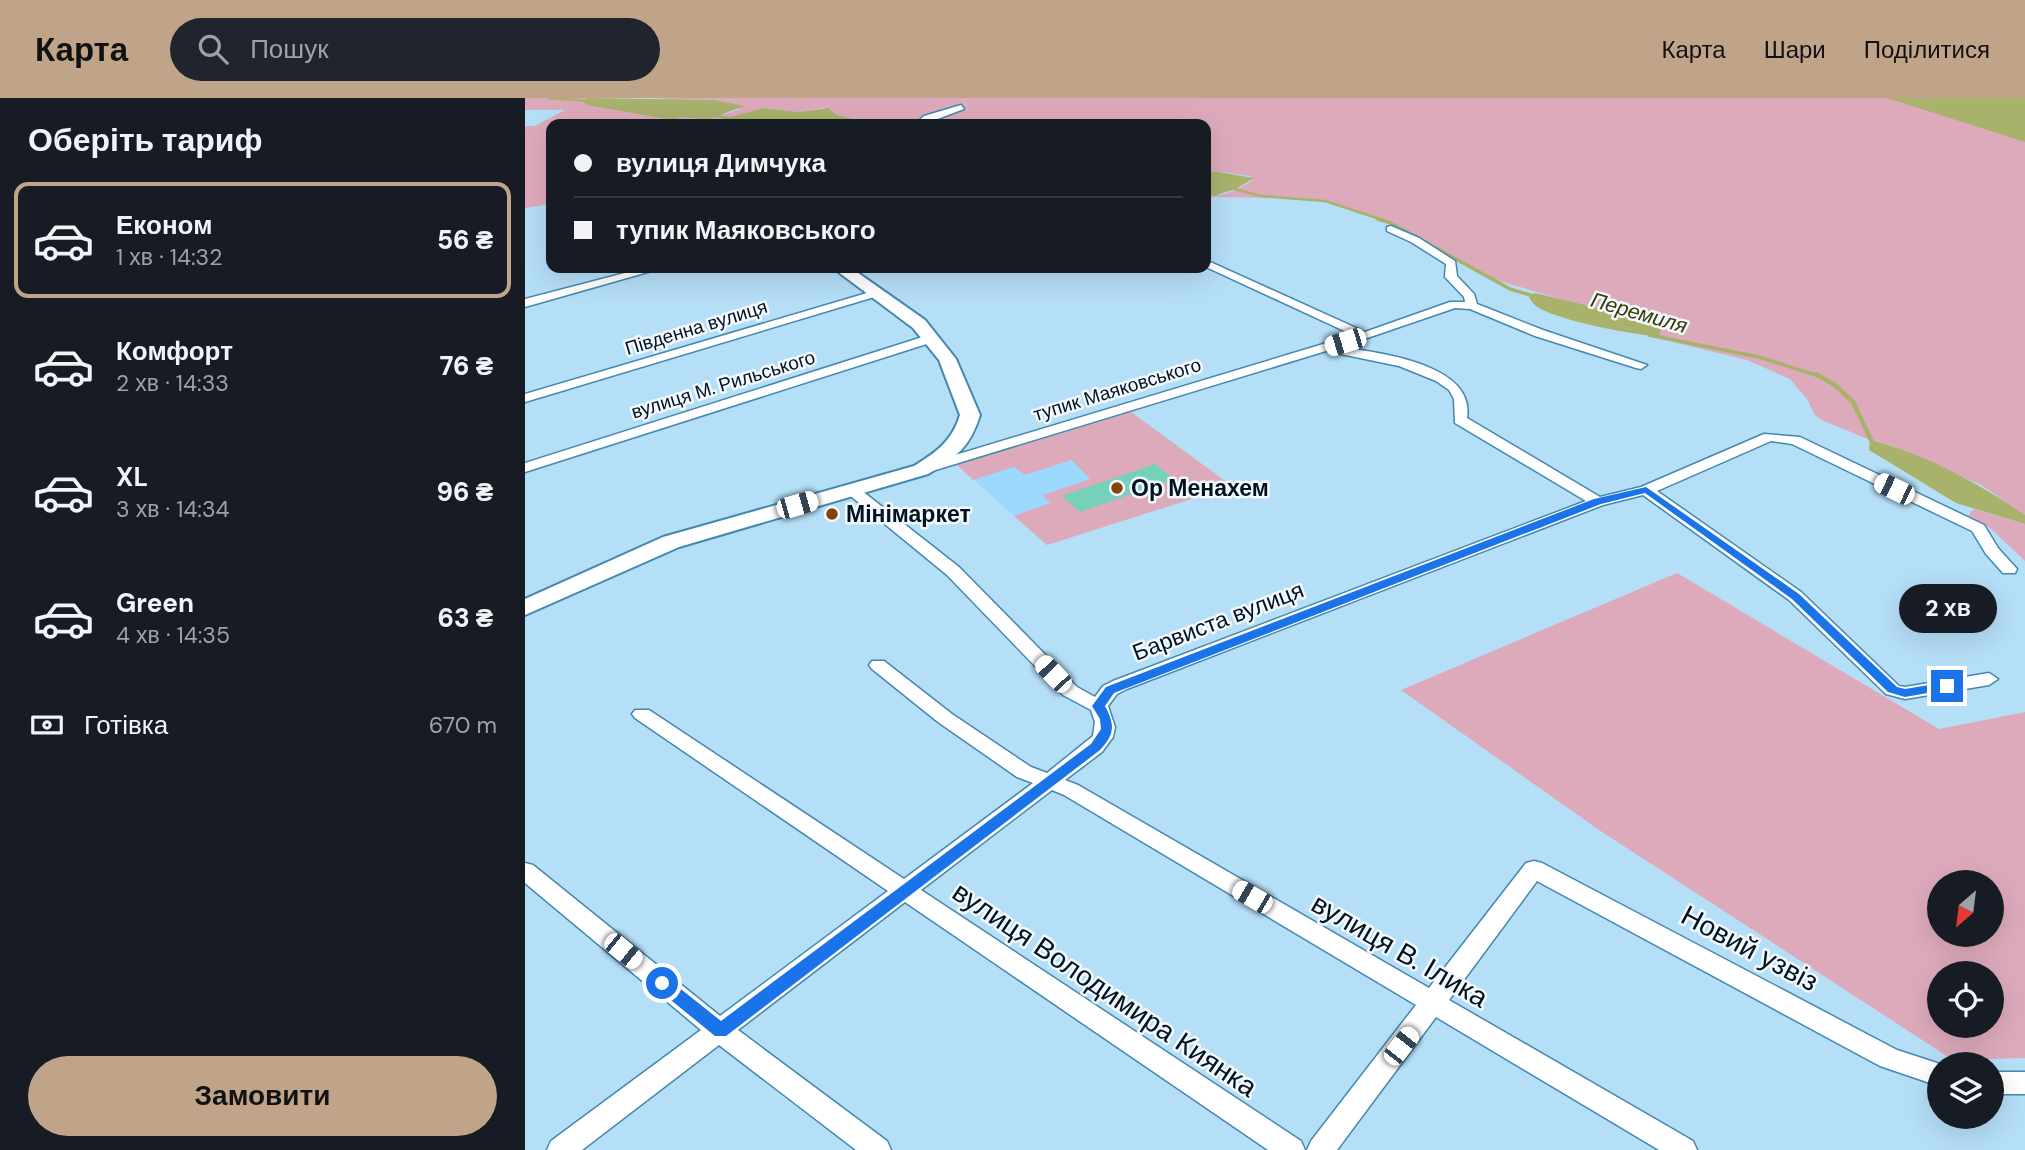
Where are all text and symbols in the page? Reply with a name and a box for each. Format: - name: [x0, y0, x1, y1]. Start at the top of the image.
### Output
- search box: [170, 18, 660, 81]
- text: Карта: [35, 28, 128, 71]
- icon: search: [194, 30, 232, 68]
- text: Пошук: [250, 32, 329, 66]
- text: Карта: [1661, 34, 1726, 65]
- text: Шари: [1764, 34, 1826, 65]
- text: Поділитися: [1864, 34, 1990, 65]
- text: Оберіть тариф: [28, 119, 262, 161]
- text: вулиця Димчука: [616, 146, 826, 180]
- text: Економ: [116, 208, 212, 242]
- icon: car: [32, 209, 95, 272]
- text: тупик Маяковського: [616, 213, 876, 247]
- text: 56 ₴: [437, 223, 493, 257]
- text: 1 хв · 14:32: [116, 242, 222, 272]
- water label: Перемиля: [1587, 286, 1691, 340]
- street label: Південна вулиця: [622, 294, 770, 361]
- car: [1322, 326, 1369, 358]
- text: Комфорт: [116, 334, 233, 368]
- icon: car: [32, 335, 95, 398]
- street label: вулиця М. Рильського: [628, 345, 818, 424]
- text: 76 ₴: [439, 349, 493, 383]
- street label: тупик Маяковського: [1030, 352, 1204, 427]
- text: 2 хв · 14:33: [116, 368, 229, 398]
- text: XL: [116, 460, 148, 494]
- icon: car: [32, 461, 95, 524]
- car: [1871, 470, 1918, 508]
- place label: Ор Менахем: [1131, 473, 1269, 503]
- text: 96 ₴: [437, 475, 493, 509]
- marker: Ор Менахем: [1109, 480, 1125, 496]
- car: [774, 489, 821, 521]
- text: 3 хв · 14:34: [116, 494, 230, 524]
- place label: Мінімаркет: [846, 499, 971, 529]
- marker: Мінімаркет: [824, 506, 840, 522]
- street label: Барвиста вулиця: [1128, 575, 1308, 667]
- callout: 2 хв: [1898, 584, 1996, 634]
- text: Green: [116, 586, 194, 620]
- icon: car: [32, 587, 95, 650]
- text: 2 хв: [1925, 593, 1971, 623]
- text: 63 ₴: [437, 601, 493, 635]
- text: 4 хв · 14:35: [116, 620, 230, 650]
- car: [1031, 652, 1076, 696]
- route end: [1931, 670, 1963, 702]
- icon: cash: [28, 706, 66, 744]
- text: Готівка: [84, 708, 168, 742]
- text: 670 m: [429, 710, 497, 740]
- north arrow: [1927, 870, 2004, 947]
- map controls: [1927, 870, 2004, 1129]
- street label: вулиця Володимира Киянка: [945, 873, 1265, 1106]
- car: [1229, 877, 1276, 917]
- street label: вулиця В. Ілика: [1305, 885, 1495, 1016]
- street label: Новий узвіз: [1675, 897, 1825, 1000]
- car: [601, 930, 646, 972]
- button: locate: [1927, 961, 2004, 1038]
- route start: [646, 967, 678, 999]
- car: [1380, 1023, 1423, 1069]
- button: layers: [1927, 1052, 2004, 1129]
- button: Замовити: [28, 1056, 497, 1136]

